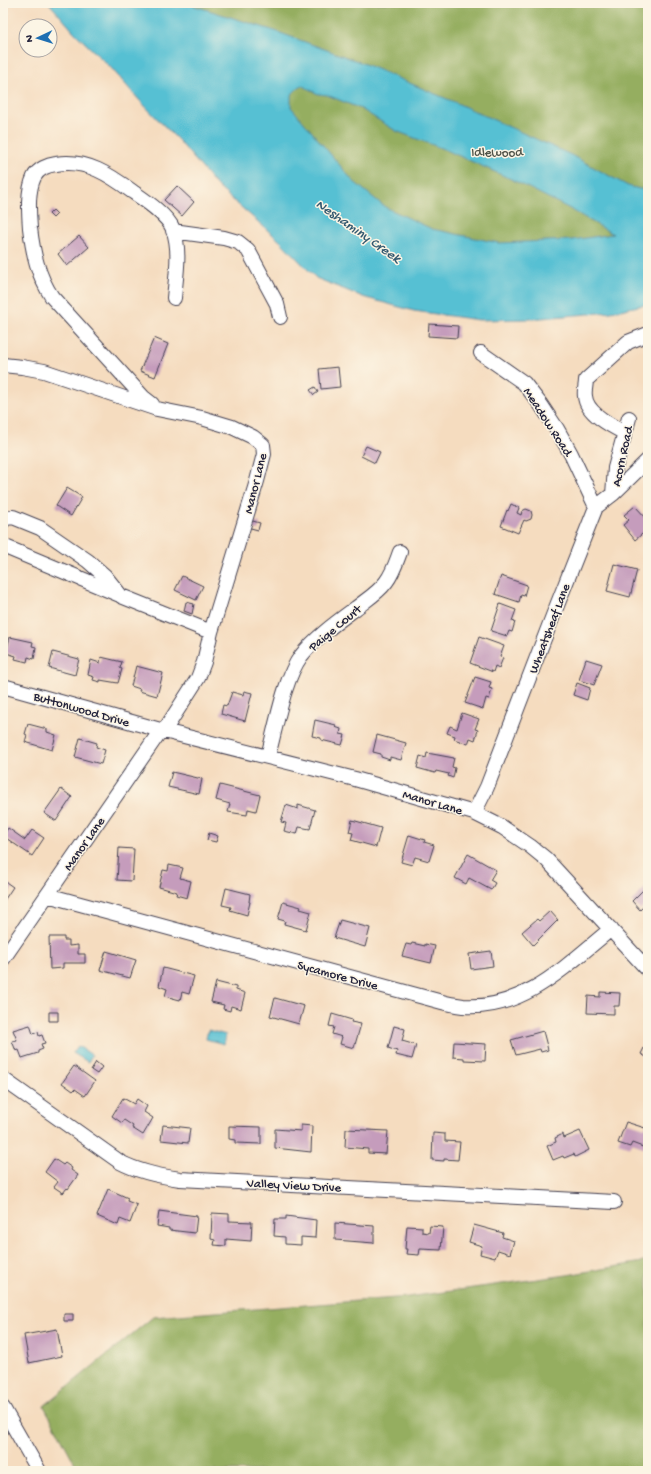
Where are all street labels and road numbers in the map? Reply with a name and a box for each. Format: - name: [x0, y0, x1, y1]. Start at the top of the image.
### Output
- street label: Meadow Road: [519, 385, 575, 461]
- street label: Acorn Road: [610, 424, 637, 488]
- street label: Manor Lane: [242, 452, 271, 515]
- street label: Wheatsheaf Lane: [526, 582, 574, 676]
- street label: Paige Court: [305, 601, 366, 656]
- street label: Buttonwood Drive: [31, 689, 131, 731]
- street label: Manor Lane: [401, 788, 464, 819]
- street label: Manor Lane: [61, 815, 109, 874]
- street label: Sycamore Drive: [295, 958, 380, 994]
- street label: Valley View Drive: [245, 1176, 342, 1196]

